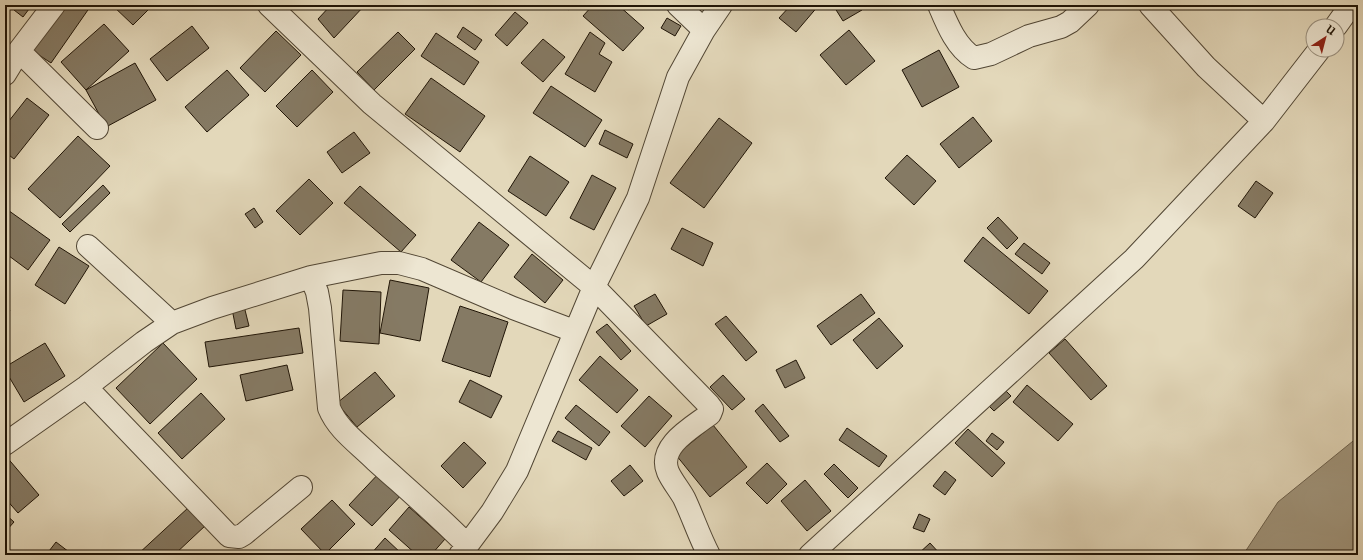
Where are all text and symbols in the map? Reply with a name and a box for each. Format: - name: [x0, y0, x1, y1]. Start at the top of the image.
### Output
- north arrow: [1305, 18, 1345, 58]
- text: U: [1322, 22, 1338, 38]

